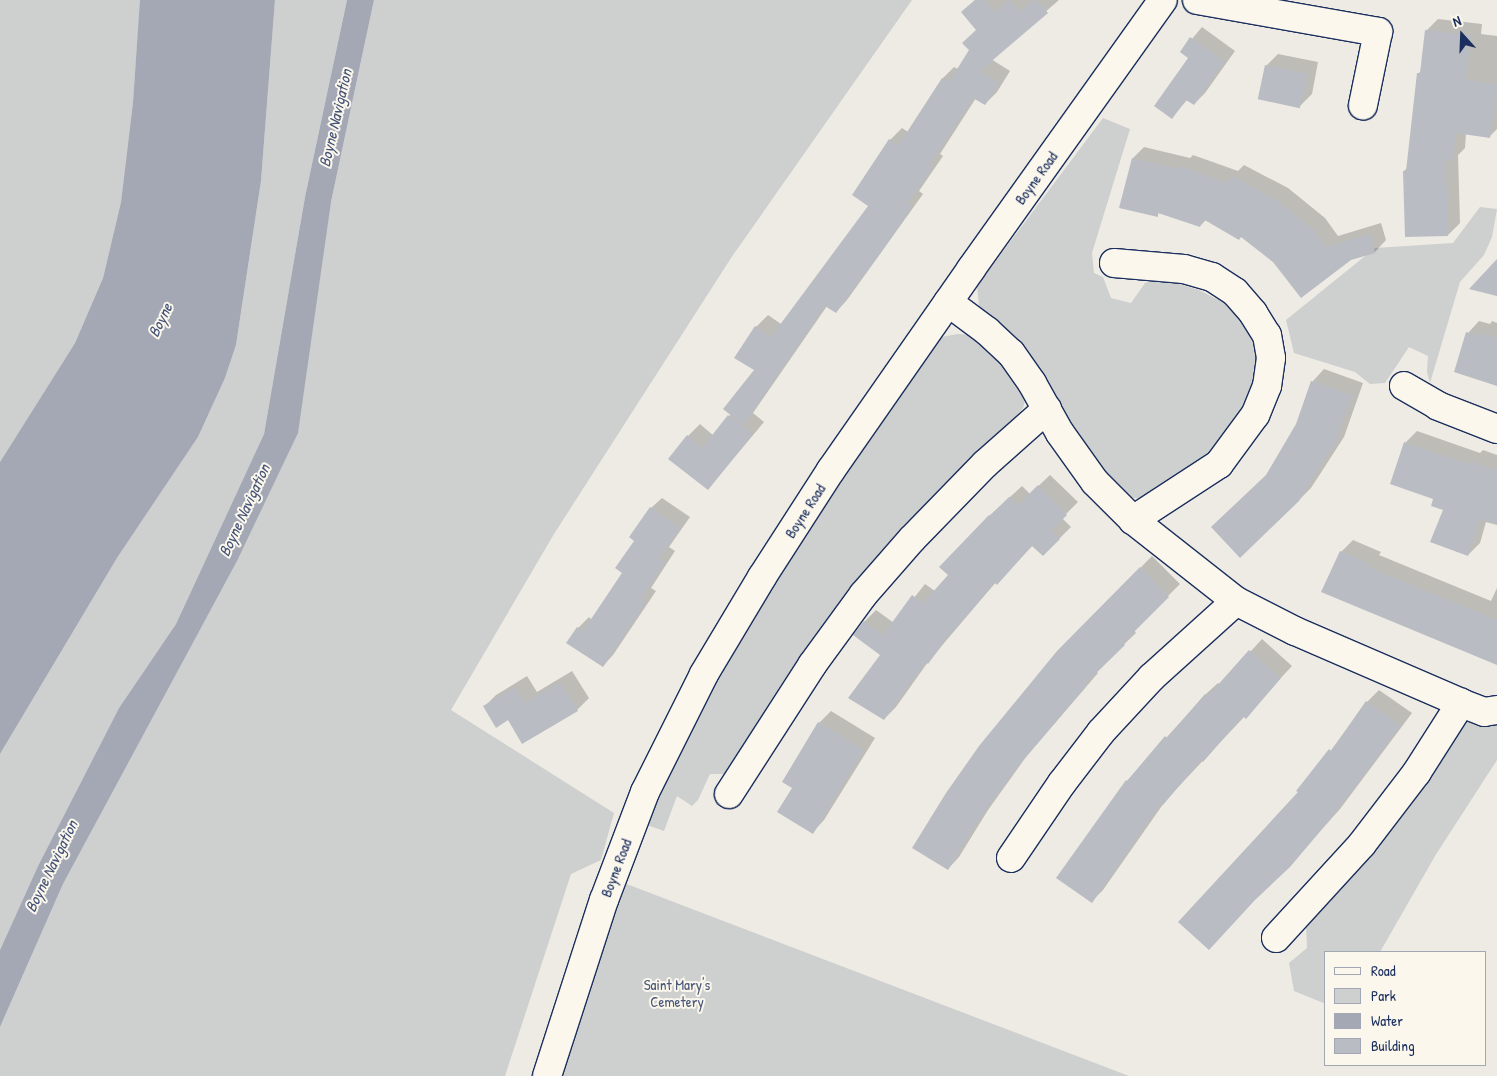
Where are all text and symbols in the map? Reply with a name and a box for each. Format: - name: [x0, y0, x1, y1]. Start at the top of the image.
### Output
- north arrow: [1437, 10, 1487, 60]
- text: N: [1450, 10, 1463, 31]
- water label: Boyne Navigation: [314, 67, 356, 169]
- street label: Boyne Road: [1011, 148, 1061, 208]
- water label: Boyne: [144, 300, 176, 340]
- water label: Boyne Navigation: [214, 461, 274, 559]
- street label: Boyne Road: [781, 481, 829, 541]
- water label: Boyne Navigation: [21, 817, 81, 915]
- street label: Boyne Road: [597, 836, 635, 900]
- legend: [1324, 951, 1487, 1066]
- text: Road: [1371, 960, 1396, 981]
- park label: Saint Mary's Cemetery: [644, 975, 710, 1010]
- text: Park: [1371, 985, 1396, 1006]
- text: Water: [1371, 1010, 1403, 1031]
- text: Building: [1371, 1035, 1415, 1056]

